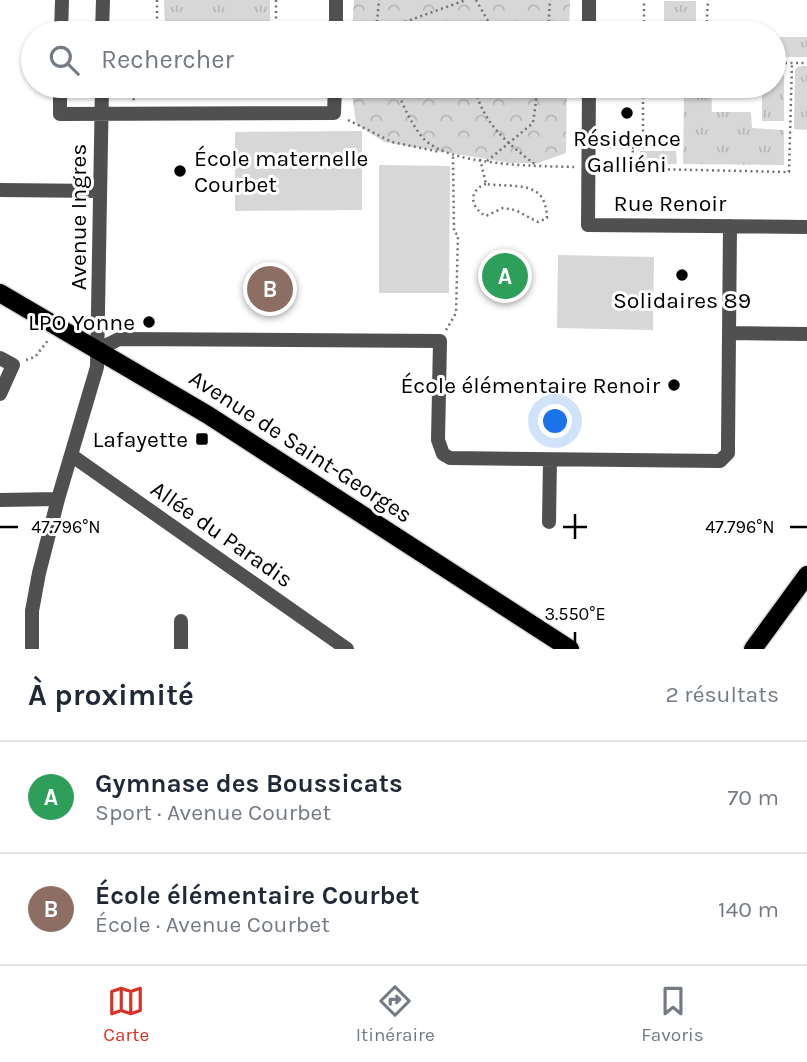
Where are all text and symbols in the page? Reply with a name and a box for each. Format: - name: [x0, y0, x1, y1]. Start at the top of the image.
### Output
- search box: [21, 21, 786, 98]
- icon: search: [45, 41, 83, 79]
- text: Rechercher: [101, 44, 234, 75]
- marker: Résidence Galliéni: [619, 105, 635, 121]
- place label: Résidence Galliéni: [573, 125, 681, 178]
- street label: Avenue Ingres: [65, 144, 92, 290]
- place label: École maternelle Courbet: [194, 145, 368, 198]
- marker: École maternelle Courbet: [172, 163, 188, 179]
- street label: Rue Renoir: [614, 190, 727, 217]
- pin: A: [482, 250, 528, 302]
- pin: B: [247, 263, 293, 315]
- marker: Solidaires 89: [674, 267, 690, 283]
- place label: Solidaires 89: [613, 287, 751, 314]
- place label: LPO Yonne: [28, 309, 135, 336]
- marker: LPO Yonne: [141, 314, 157, 330]
- street label: Avenue de Saint-Georges: [184, 364, 417, 529]
- place label: École élémentaire Renoir: [400, 372, 661, 399]
- marker: École élémentaire Renoir: [666, 377, 682, 393]
- your location: [538, 404, 572, 438]
- place label: Lafayette: [92, 426, 188, 453]
- marker: Lafayette: [194, 431, 210, 447]
- street label: Allée du Paradis: [146, 475, 298, 593]
- text: 47.796°N: [31, 516, 101, 538]
- text: 47.796°N: [705, 516, 775, 538]
- text: 3.550°E: [544, 603, 606, 625]
- text: À proximité: [28, 677, 194, 713]
- text: 2 résultats: [666, 681, 779, 708]
- text: Gymnase des Boussicats: [95, 768, 403, 799]
- text: A: [44, 784, 58, 811]
- text: 70 m: [728, 784, 779, 811]
- text: Sport · Avenue Courbet: [95, 799, 331, 826]
- text: École élémentaire Courbet: [95, 880, 419, 911]
- text: B: [44, 896, 58, 923]
- text: 140 m: [718, 896, 779, 923]
- text: École · Avenue Courbet: [95, 911, 330, 938]
- tab: Carte: [103, 982, 149, 1046]
- tab: Itinéraire: [356, 982, 435, 1046]
- tab: Favoris: [641, 982, 704, 1046]

